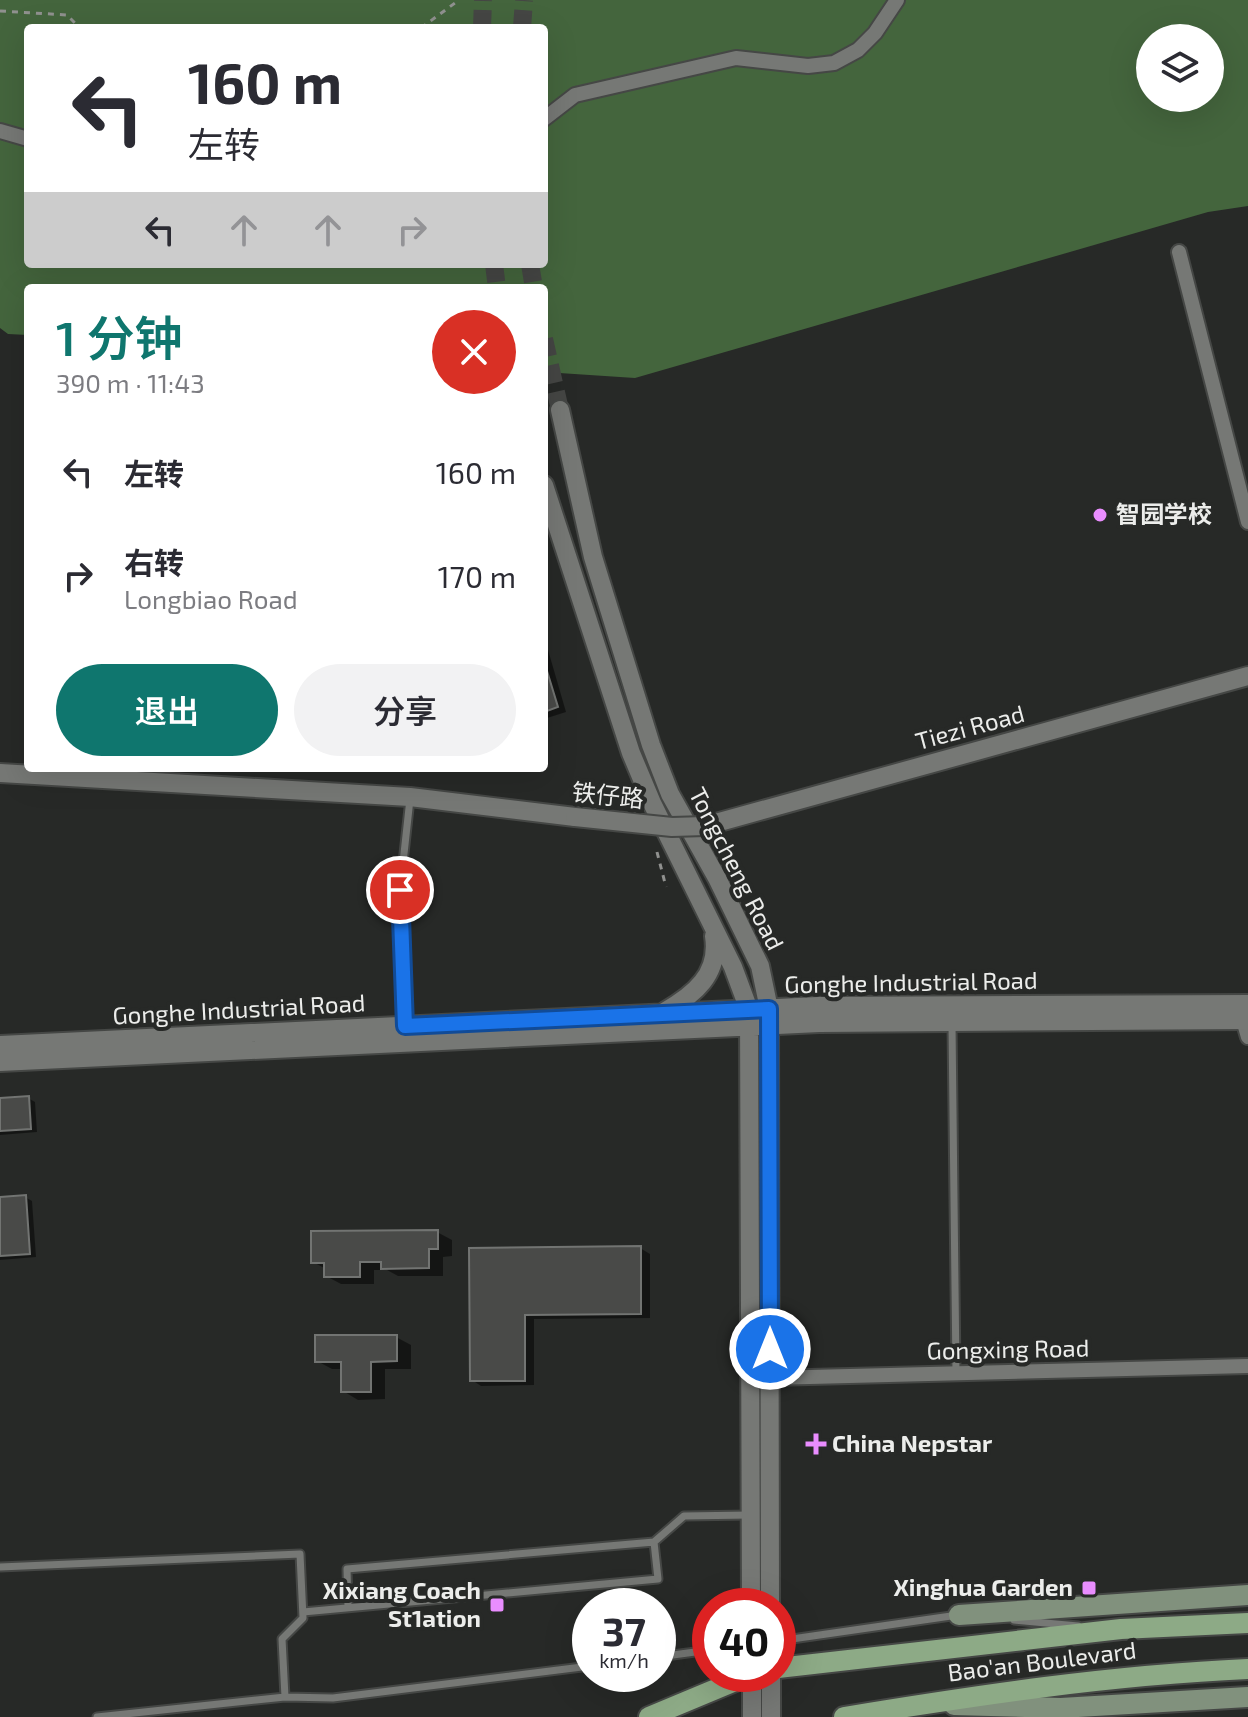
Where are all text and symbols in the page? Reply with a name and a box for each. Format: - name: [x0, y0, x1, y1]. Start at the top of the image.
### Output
- map controls: [1136, 24, 1224, 112]
- button: layers: [1136, 24, 1224, 112]
- text: 160 m: [188, 48, 342, 115]
- icon: left: [56, 56, 160, 160]
- text: 左转: [188, 122, 260, 165]
- icon: left: [138, 208, 182, 252]
- icon: ahead: [222, 208, 266, 252]
- icon: ahead: [306, 208, 350, 252]
- icon: right: [390, 208, 434, 252]
- text: 1 分钟: [56, 308, 183, 366]
- button: close: [432, 310, 516, 394]
- text: 390 m · 11:43: [56, 367, 205, 398]
- icon: left: [56, 450, 100, 494]
- text: 160 m: [436, 454, 516, 490]
- text: 左转: [124, 455, 184, 491]
- place label: 智园学校: [1116, 499, 1212, 528]
- marker: 智园学校: [1091, 506, 1109, 524]
- text: 右转: [124, 544, 184, 580]
- icon: right: [56, 554, 100, 598]
- text: 170 m: [438, 558, 516, 594]
- text: Longbiao Road: [124, 583, 298, 614]
- button: 退出: [56, 664, 278, 756]
- button: 分享: [294, 664, 516, 756]
- street label: Tiezi Road: [912, 698, 1027, 755]
- street label: 铁仔路: [571, 776, 645, 813]
- street label: Tongcheng Road: [684, 782, 791, 954]
- pin: [366, 856, 434, 924]
- icon: arrive: [378, 868, 422, 912]
- street label: Gonghe Industrial Road: [784, 965, 1038, 998]
- street label: Gonghe Industrial Road: [112, 987, 366, 1030]
- position arrow: [728, 1307, 812, 1391]
- street label: Gongxing Road: [926, 1333, 1090, 1364]
- place label: China Nepstar: [832, 1428, 993, 1457]
- marker: China Nepstar: [807, 1435, 825, 1453]
- place label: Xinghua Garden: [893, 1572, 1073, 1601]
- place label: Xixiang Coach St1ation: [323, 1575, 481, 1632]
- marker: Xinghua Garden: [1080, 1579, 1098, 1597]
- speed limit sign: 40: [692, 1588, 796, 1692]
- marker: Xixiang Coach St1ation: [488, 1596, 506, 1614]
- text: 37: [602, 1606, 646, 1654]
- street label: Bao'an Boulevard: [946, 1635, 1138, 1686]
- text: km/h: [599, 1648, 649, 1672]

